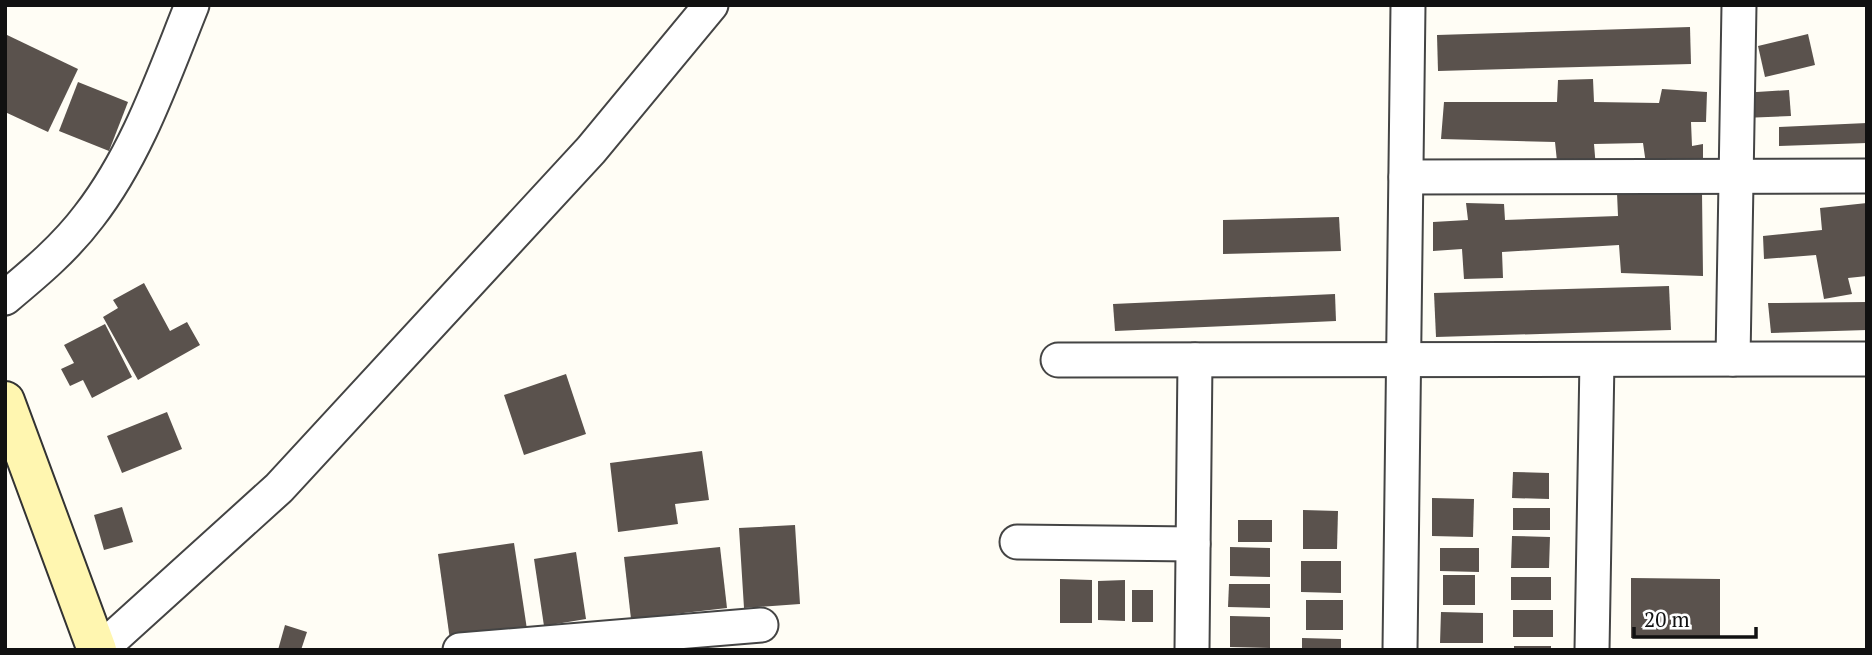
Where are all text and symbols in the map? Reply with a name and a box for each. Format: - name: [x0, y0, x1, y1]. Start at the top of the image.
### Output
- scale bar: [1634, 596, 1756, 640]
- text: 20 m: [1644, 605, 1690, 633]

